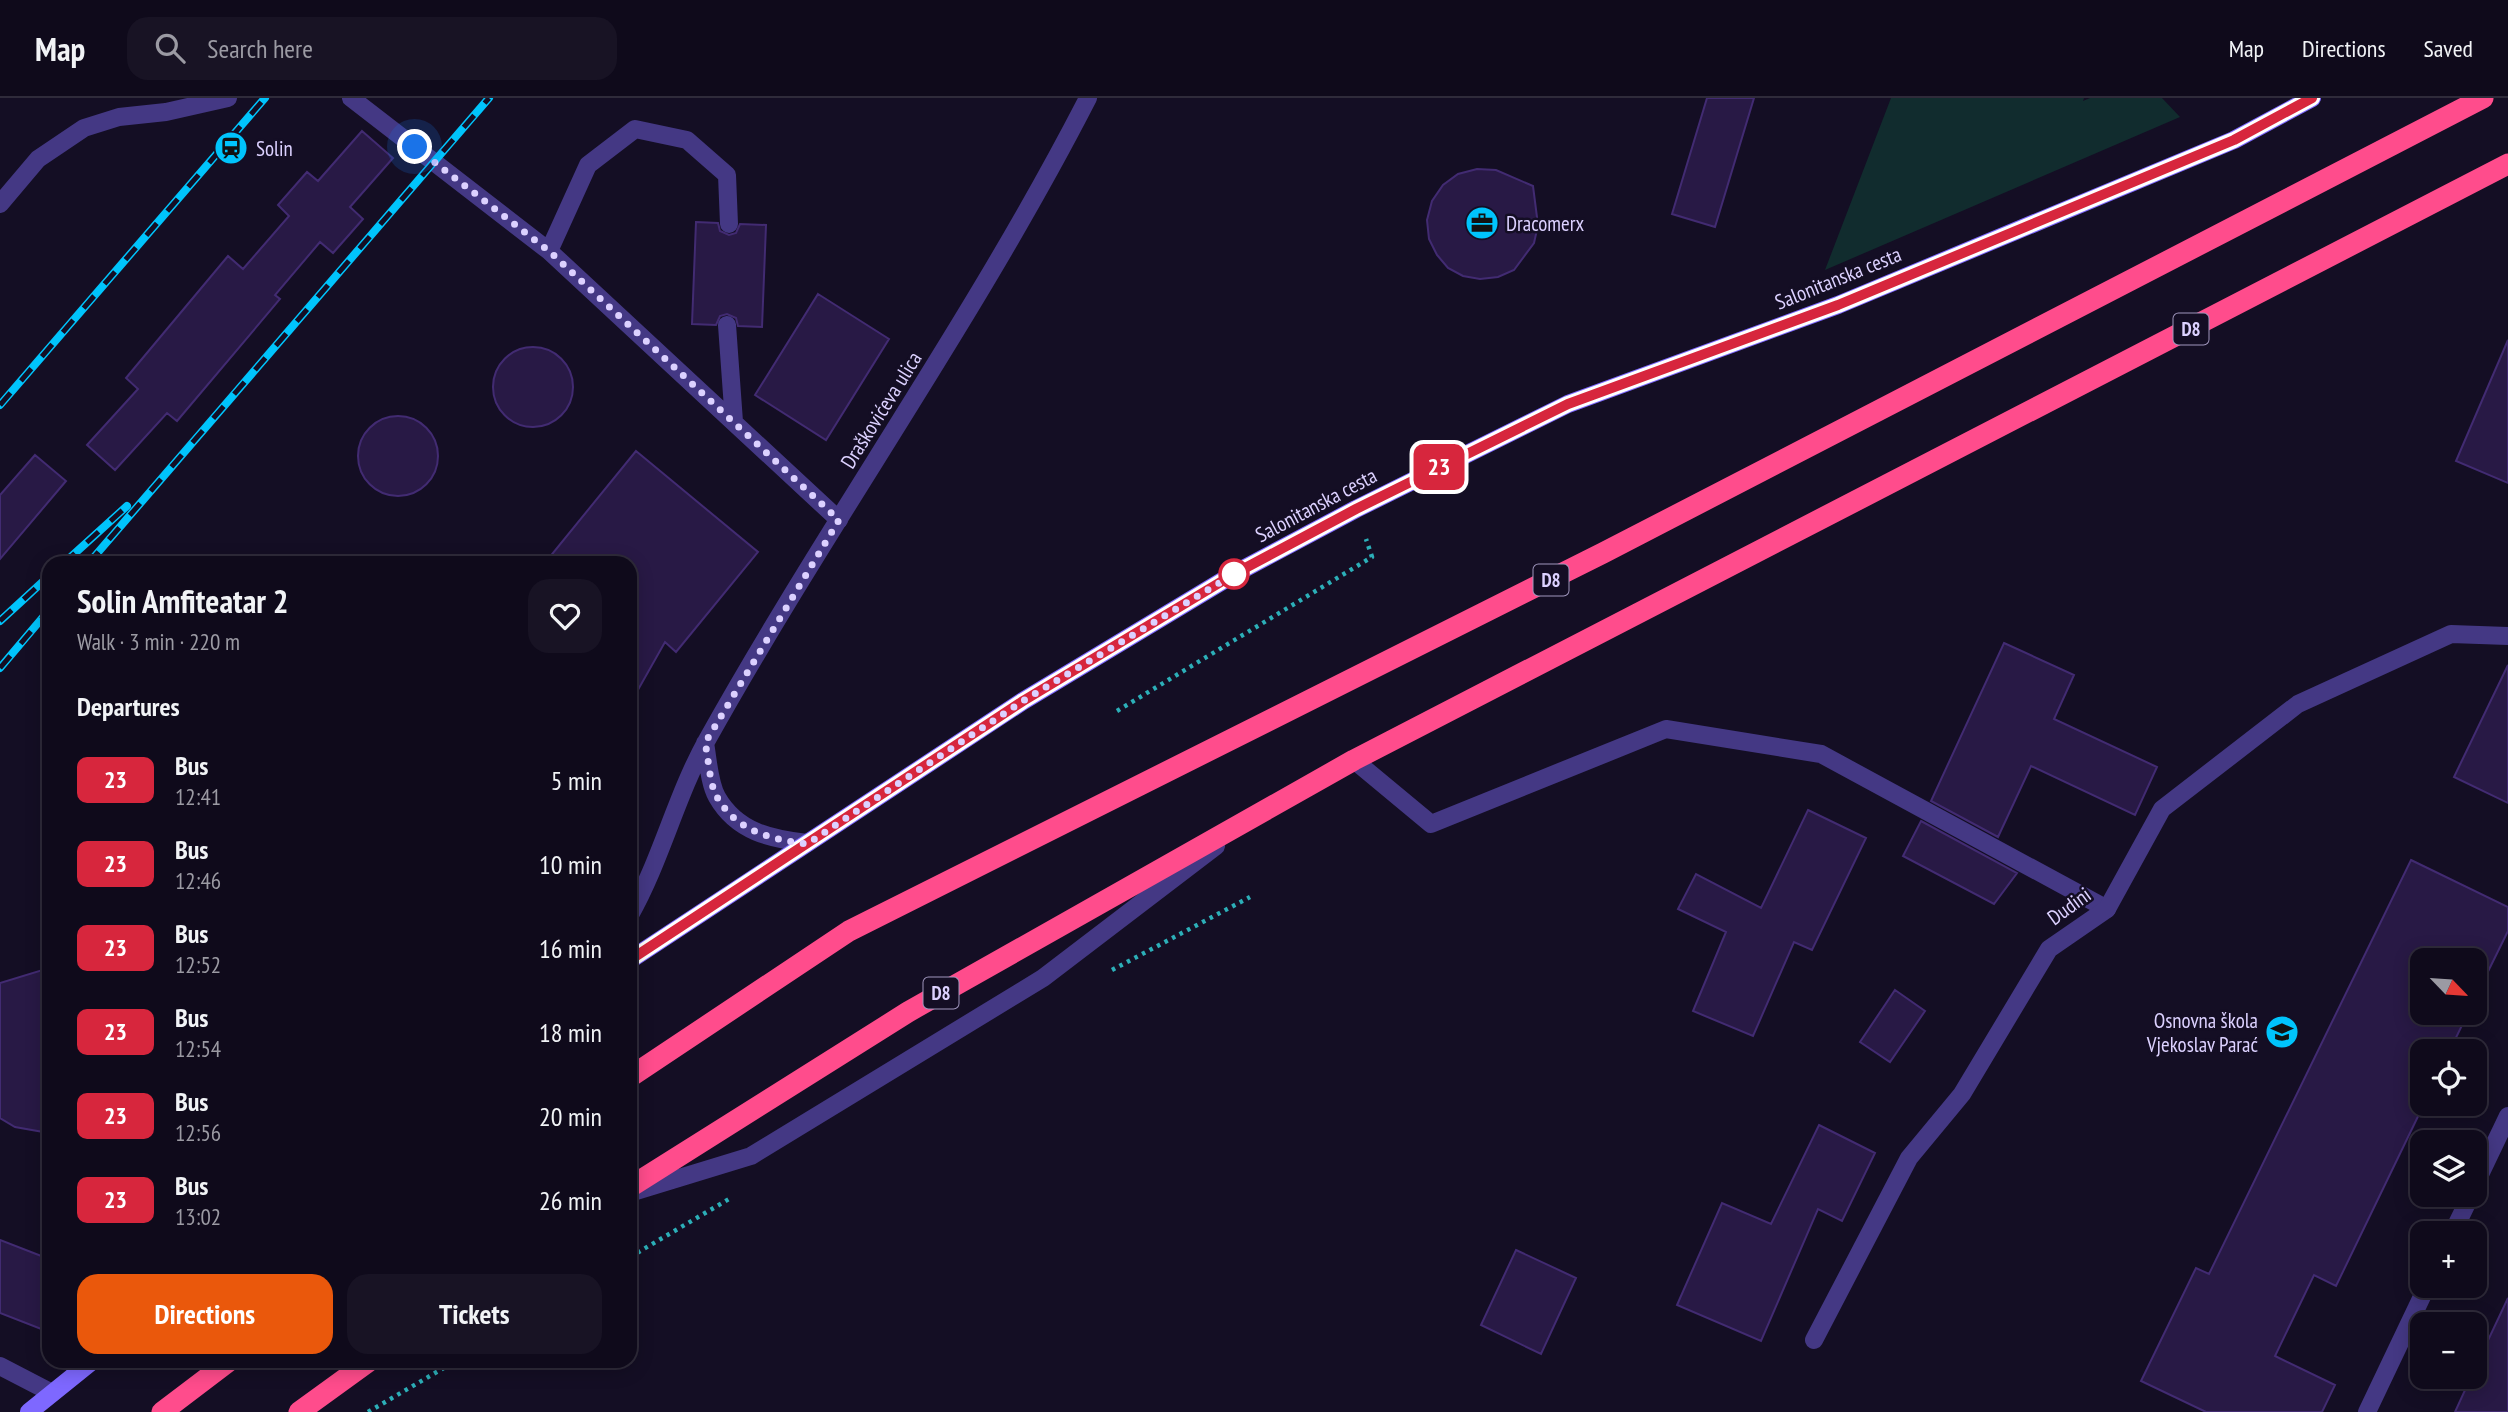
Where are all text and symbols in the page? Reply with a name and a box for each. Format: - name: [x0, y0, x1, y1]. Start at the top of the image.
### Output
- search box: [127, 17, 617, 80]
- text: Map: [35, 27, 85, 70]
- icon: search: [151, 29, 189, 67]
- text: Search here: [207, 32, 313, 65]
- text: Map: [2229, 33, 2264, 64]
- text: Directions: [2302, 33, 2386, 64]
- text: Saved: [2424, 33, 2473, 64]
- station icon: Solin: [212, 129, 250, 167]
- your location: [397, 129, 432, 164]
- place label: Solin: [256, 135, 293, 162]
- office icon: Dracomerx: [1463, 204, 1501, 242]
- place label: Dracomerx: [1506, 210, 1584, 237]
- street label: Salonitanska cesta: [1771, 240, 1905, 316]
- road number: D8: [2174, 314, 2208, 344]
- street label: Draškovićeva ulica: [834, 347, 928, 473]
- line badge: 23: [1408, 444, 1470, 490]
- text: 23: [1428, 451, 1450, 482]
- street label: Salonitanska cesta: [1251, 462, 1381, 548]
- unlabelled marker: [1219, 559, 1249, 589]
- road number: D8: [1534, 565, 1568, 596]
- text: Solin Amfiteatar 2: [77, 579, 288, 622]
- button: heart: [528, 579, 602, 653]
- text: Walk · 3 min · 220 m: [77, 627, 240, 656]
- text: Departures: [77, 690, 180, 723]
- text: Bus: [175, 749, 208, 782]
- text: 23: [104, 764, 127, 795]
- text: 5 min: [551, 764, 602, 797]
- text: 12:41: [175, 782, 221, 811]
- text: Bus: [175, 833, 208, 866]
- text: 23: [104, 848, 127, 879]
- text: 10 min: [539, 848, 602, 881]
- text: 12:46: [175, 866, 221, 895]
- street label: Dudini: [2042, 881, 2096, 931]
- text: Bus: [175, 917, 208, 950]
- text: 23: [104, 932, 127, 963]
- text: 16 min: [539, 932, 602, 965]
- north arrow: [2410, 948, 2487, 1026]
- map controls: [2410, 948, 2487, 1389]
- text: 12:52: [175, 950, 221, 979]
- road number: D8: [923, 978, 958, 1009]
- text: Bus: [175, 1001, 208, 1034]
- place label: Osnovna škola Vjekoslav Parać: [2146, 1007, 2259, 1058]
- school or university icon: Osnovna škola Vjekoslav Parać: [2263, 1013, 2301, 1051]
- text: 23: [104, 1016, 127, 1047]
- text: 18 min: [539, 1016, 602, 1049]
- text: 12:54: [175, 1034, 221, 1063]
- button: locate: [2410, 1039, 2487, 1116]
- text: Bus: [175, 1085, 208, 1118]
- text: 23: [104, 1100, 127, 1131]
- text: 20 min: [539, 1100, 602, 1133]
- text: 12:56: [175, 1118, 221, 1147]
- button: layers: [2410, 1130, 2487, 1207]
- text: Bus: [175, 1169, 208, 1202]
- text: 23: [104, 1184, 127, 1215]
- text: 26 min: [539, 1184, 602, 1217]
- text: 13:02: [175, 1202, 221, 1231]
- button: +: [2410, 1221, 2487, 1298]
- button: Directions: [77, 1274, 333, 1354]
- button: Tickets: [347, 1274, 602, 1354]
- button: −: [2410, 1312, 2487, 1389]

